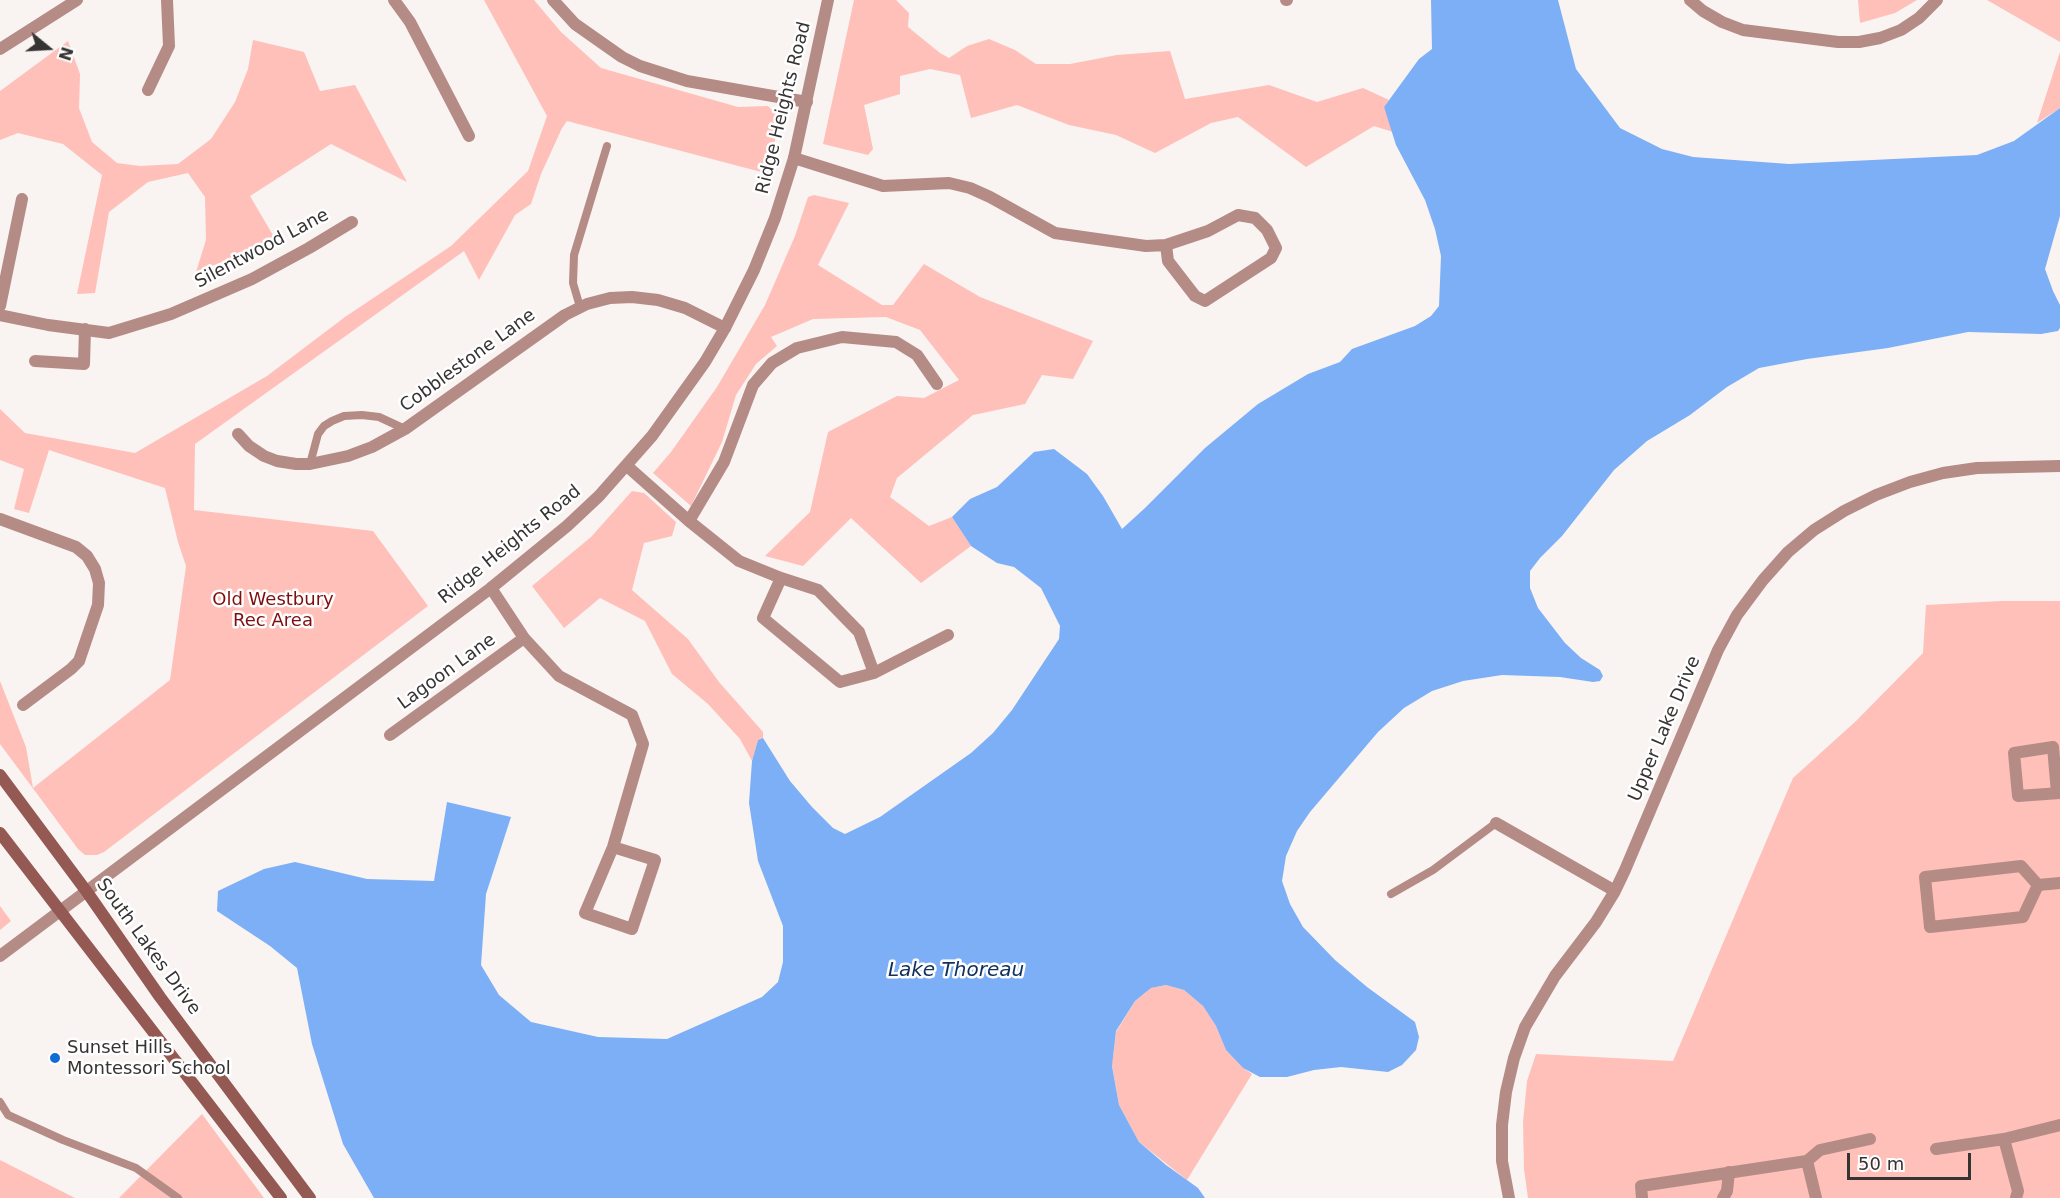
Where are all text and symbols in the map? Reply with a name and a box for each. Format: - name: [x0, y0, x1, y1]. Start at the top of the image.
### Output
- north arrow: [18, 18, 78, 78]
- street label: Ridge Heights Road: [752, 20, 816, 196]
- text: N: [54, 44, 77, 63]
- street label: Silentwood Lane: [191, 205, 333, 293]
- street label: Cobblestone Lane: [396, 305, 540, 417]
- street label: Ridge Heights Road: [434, 481, 586, 609]
- park label: Old Westbury Rec Area: [212, 589, 334, 632]
- street label: Lagoon Lane: [394, 629, 500, 715]
- street label: Upper Lake Drive: [1625, 653, 1705, 805]
- street label: South Lakes Drive: [91, 875, 205, 1019]
- water label: Lake Thoreau: [888, 959, 1024, 983]
- place label: Sunset Hills Montessori School: [67, 1037, 231, 1080]
- marker: Sunset Hills Montessori School: [48, 1051, 62, 1065]
- scale bar: [1850, 1141, 1974, 1179]
- text: 50 m: [1858, 1153, 1904, 1174]

